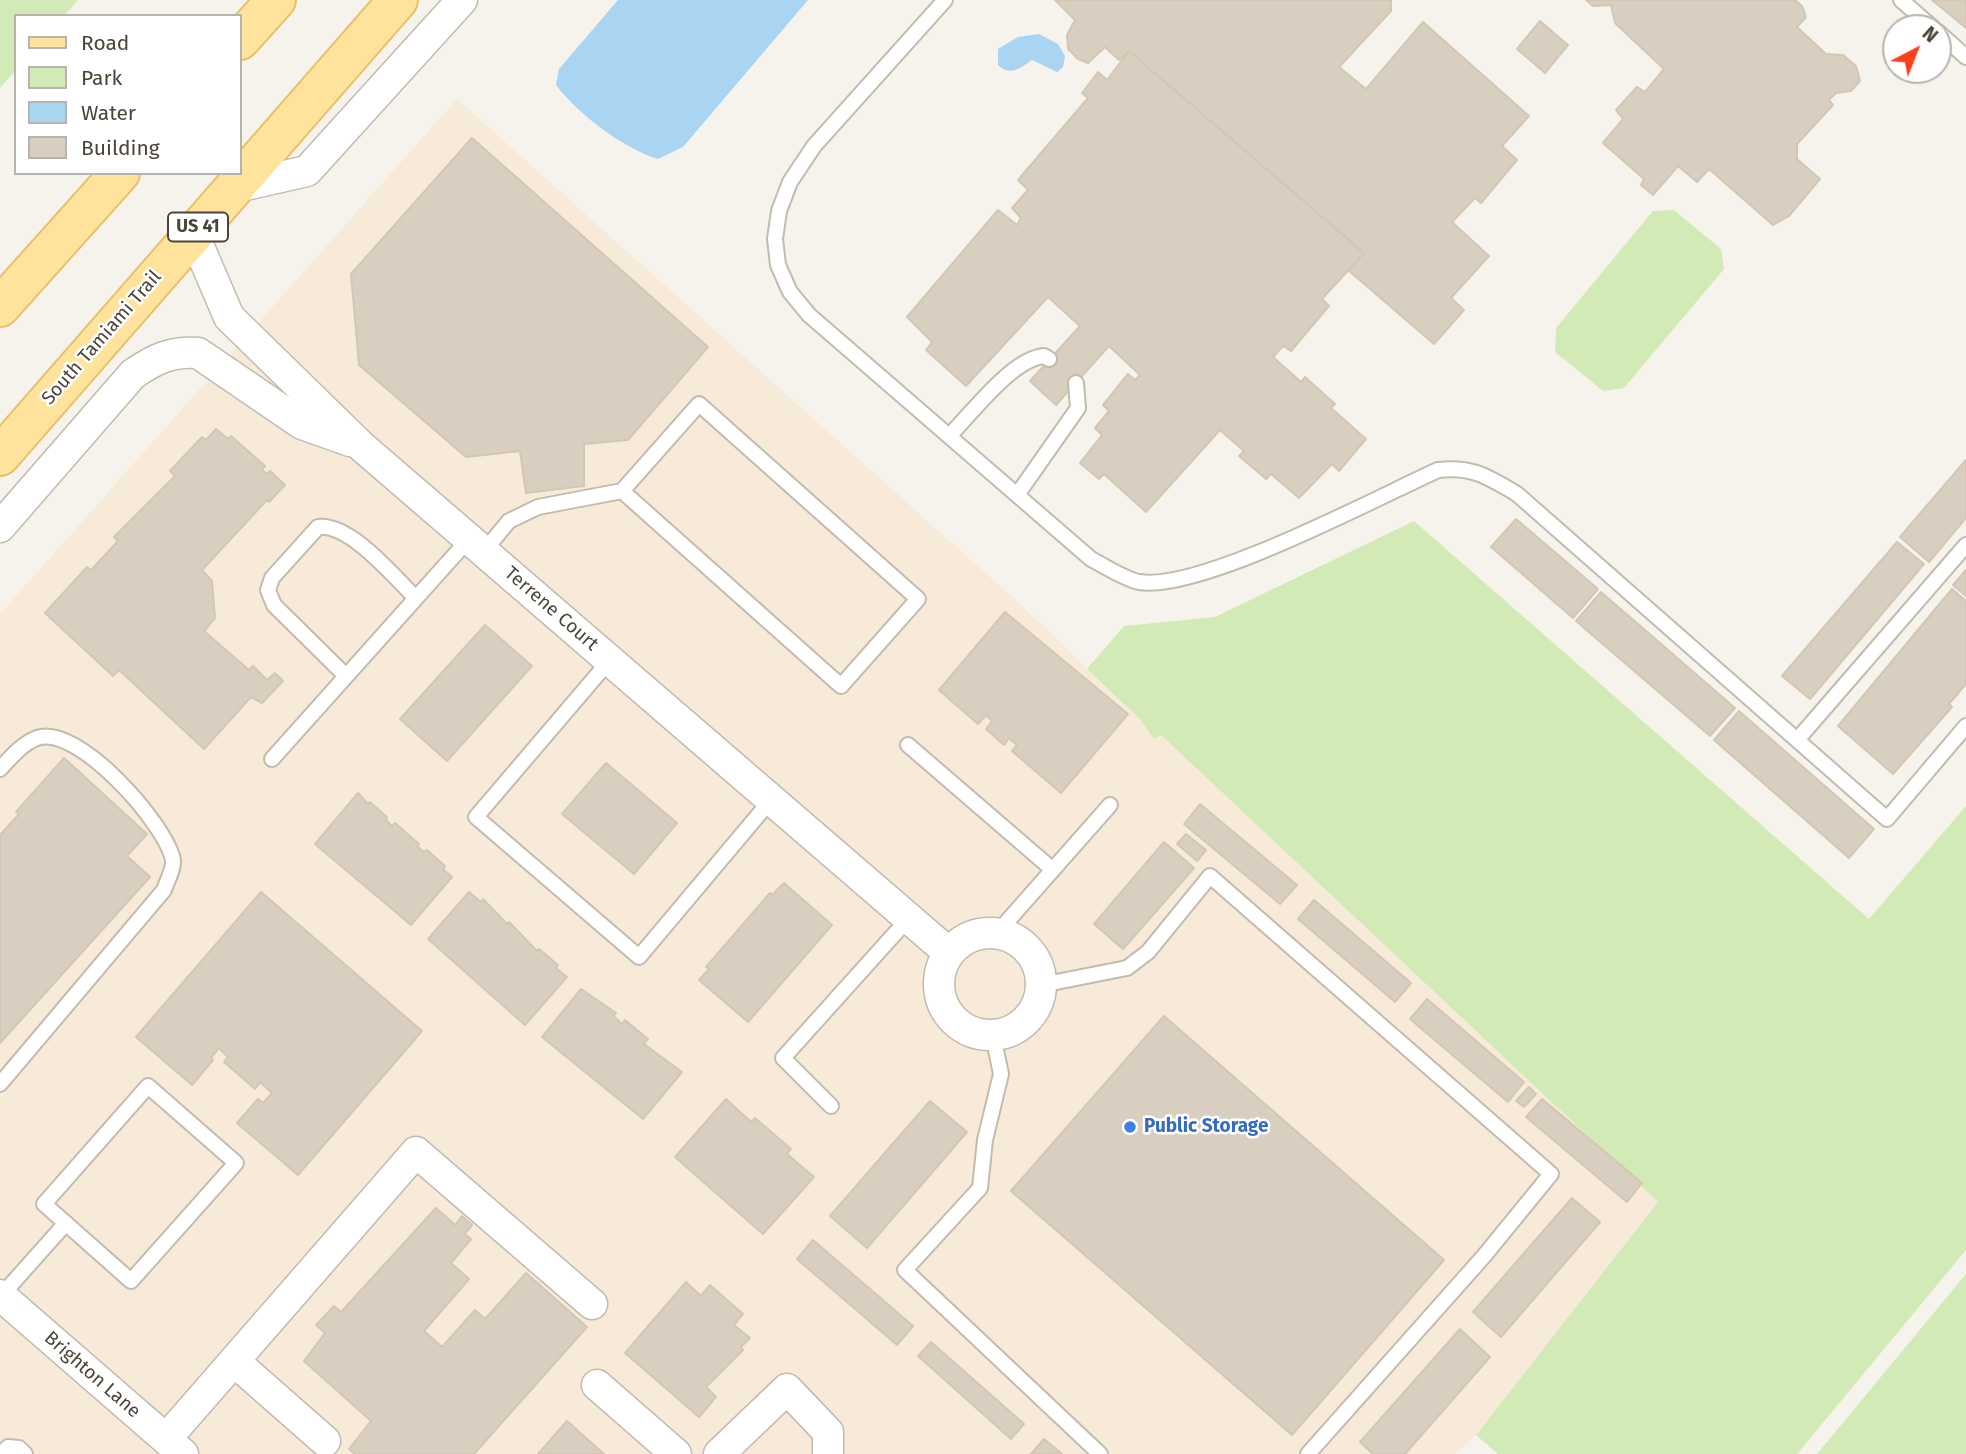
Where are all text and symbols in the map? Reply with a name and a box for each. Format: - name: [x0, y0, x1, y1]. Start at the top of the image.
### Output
- legend: [14, 14, 242, 175]
- north arrow: [1882, 14, 1952, 84]
- text: N: [1918, 22, 1942, 47]
- text: Road: [81, 30, 129, 56]
- text: Park: [81, 65, 122, 91]
- text: Water: [81, 100, 136, 126]
- text: Building: [81, 135, 160, 161]
- road number: US 41: [168, 212, 228, 242]
- street label: South Tamiami Trail: [37, 266, 167, 410]
- street label: Terrene Court: [499, 562, 603, 656]
- place label: Public Storage: [1144, 1116, 1268, 1138]
- marker: Public Storage: [1122, 1119, 1138, 1135]
- street label: Brighton Lane: [39, 1327, 145, 1423]

